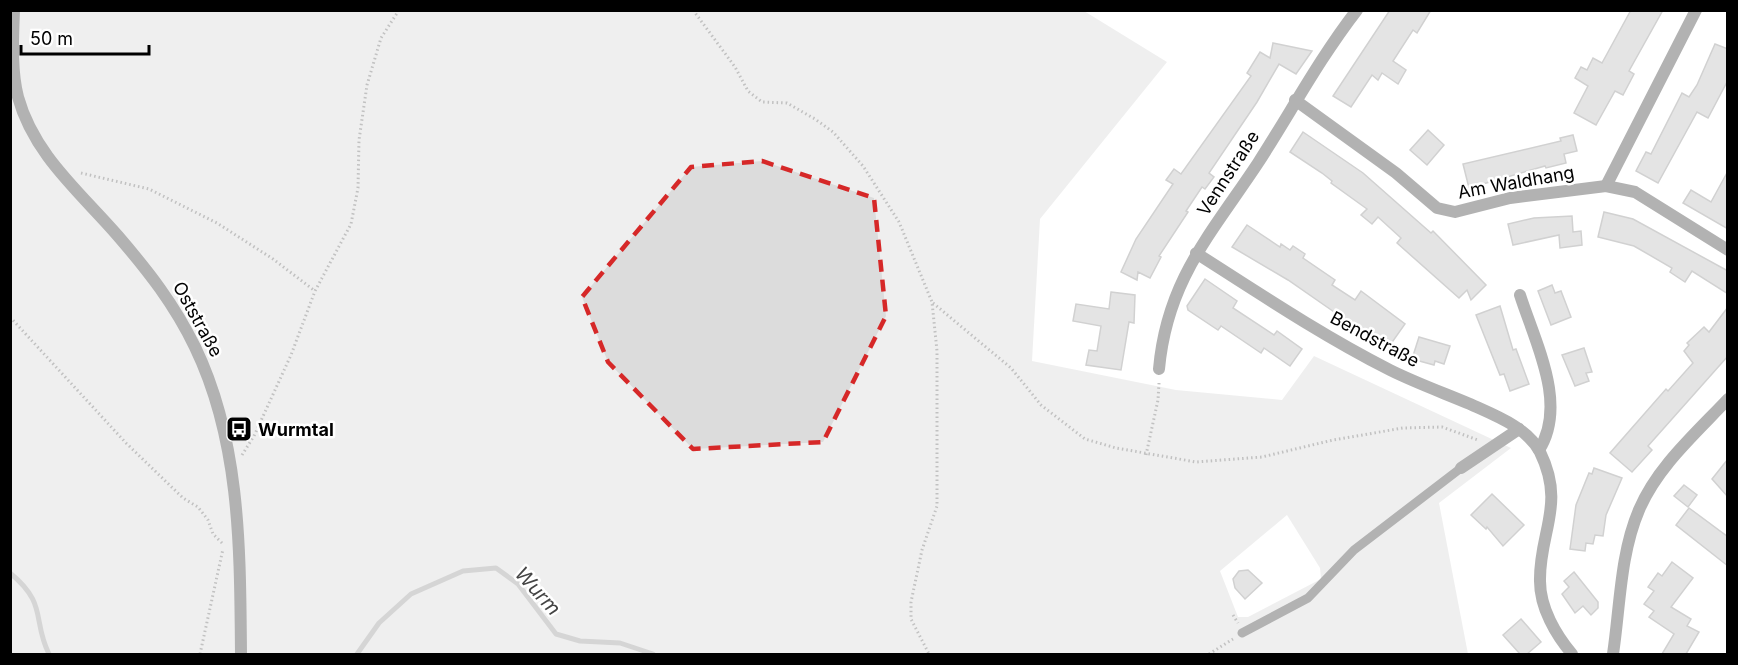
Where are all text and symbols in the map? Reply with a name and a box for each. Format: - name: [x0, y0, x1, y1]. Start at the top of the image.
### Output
- scale bar: [21, 18, 148, 56]
- text: 50 m: [30, 28, 73, 49]
- street label: Vennstraße: [1193, 127, 1263, 219]
- street label: Am Waldhang: [1456, 161, 1576, 203]
- street label: Oststraße: [169, 278, 227, 360]
- street label: Bendstraße: [1327, 307, 1423, 371]
- bus stop icon: Wurmtal: [224, 414, 254, 444]
- place label: Wurmtal: [258, 419, 334, 440]
- water label: Wurm: [510, 562, 566, 620]

